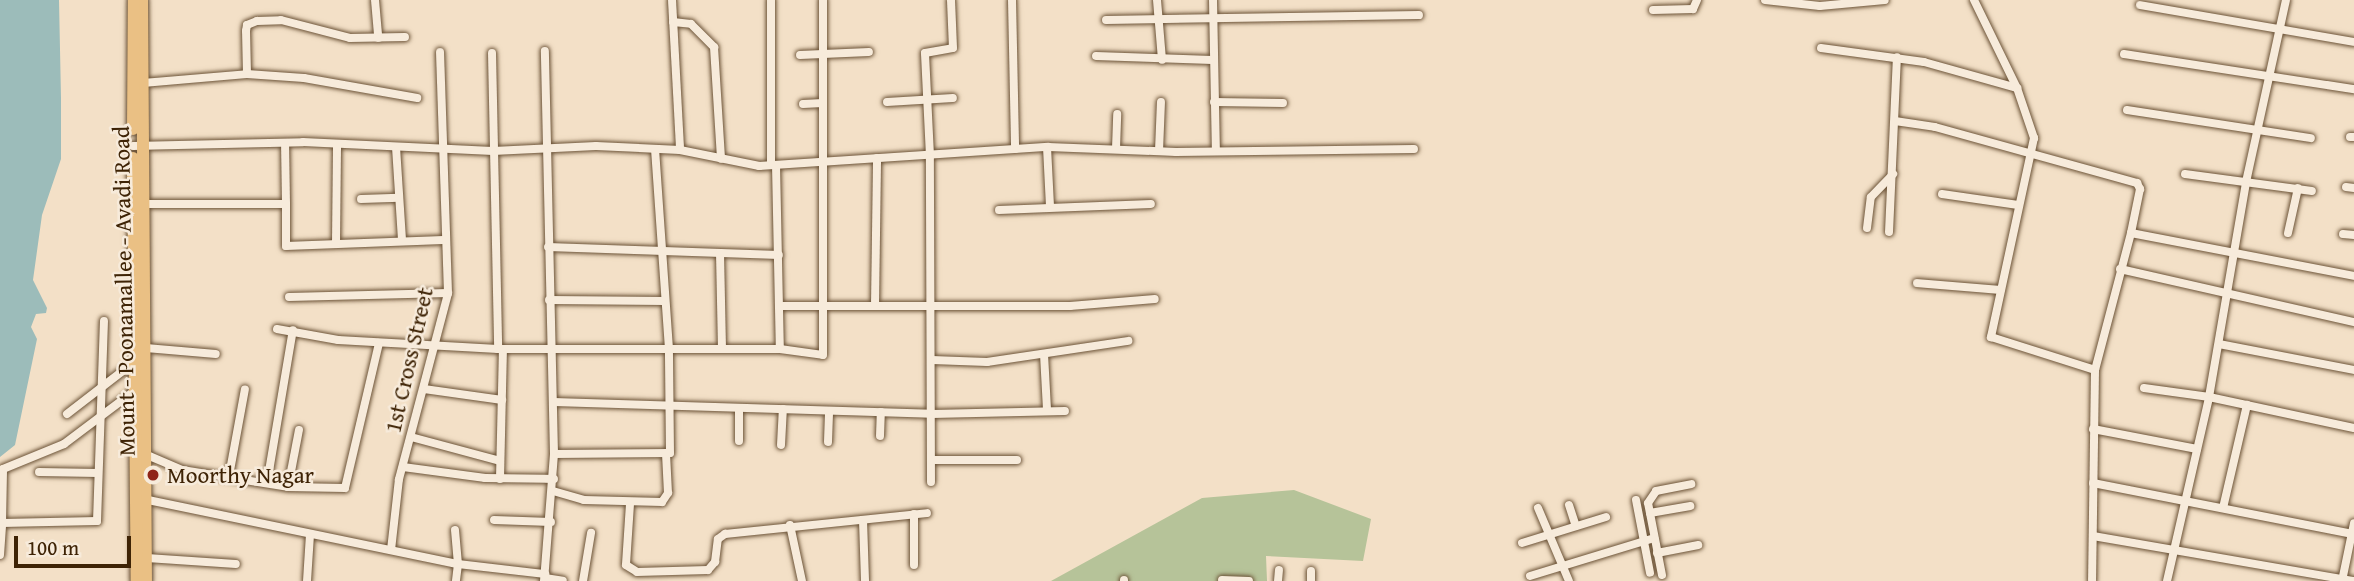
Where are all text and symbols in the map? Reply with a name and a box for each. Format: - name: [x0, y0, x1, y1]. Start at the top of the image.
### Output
- street label: Mount - Poonamallee - Avadi Road: [107, 126, 141, 456]
- street label: 1st Cross Street: [379, 285, 439, 435]
- place label: Moorthy Nagar: [167, 461, 314, 489]
- marker: Moorthy Nagar: [145, 467, 161, 483]
- scale bar: [18, 522, 135, 566]
- text: 100 m: [27, 532, 79, 563]

